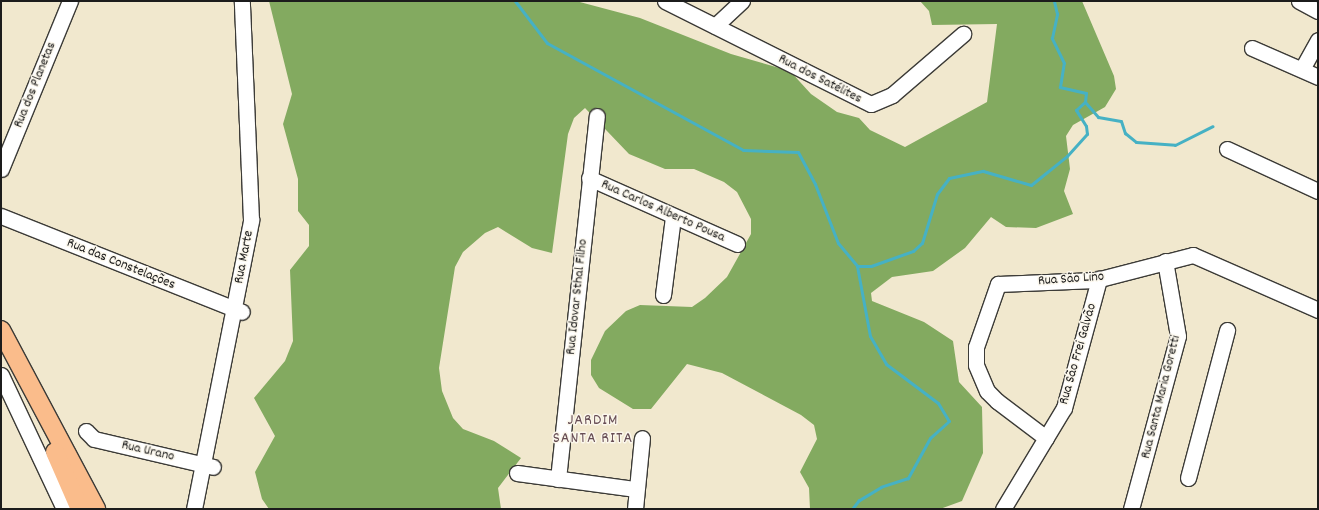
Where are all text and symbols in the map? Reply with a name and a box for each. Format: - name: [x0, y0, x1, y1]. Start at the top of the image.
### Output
- street label: Rua dos Planetas: [10, 40, 60, 130]
- street label: Rua dos Satélites: [775, 51, 865, 107]
- street label: Rua Carlos Alberto Pousa: [598, 176, 728, 246]
- street label: Rua Marte: [231, 229, 257, 285]
- street label: Rua das Constelações: [64, 235, 178, 293]
- street label: Rua Idovar Sthal Filho: [563, 238, 591, 356]
- street label: Rua São Lino: [1037, 268, 1105, 290]
- street label: Rua São Frei Galvão: [1056, 301, 1100, 407]
- street label: Rua Santa Maria Goretti: [1138, 334, 1184, 460]
- district label: JARDIM SANTA RITA: [553, 411, 633, 449]
- street label: Rua Urano: [120, 437, 176, 465]

